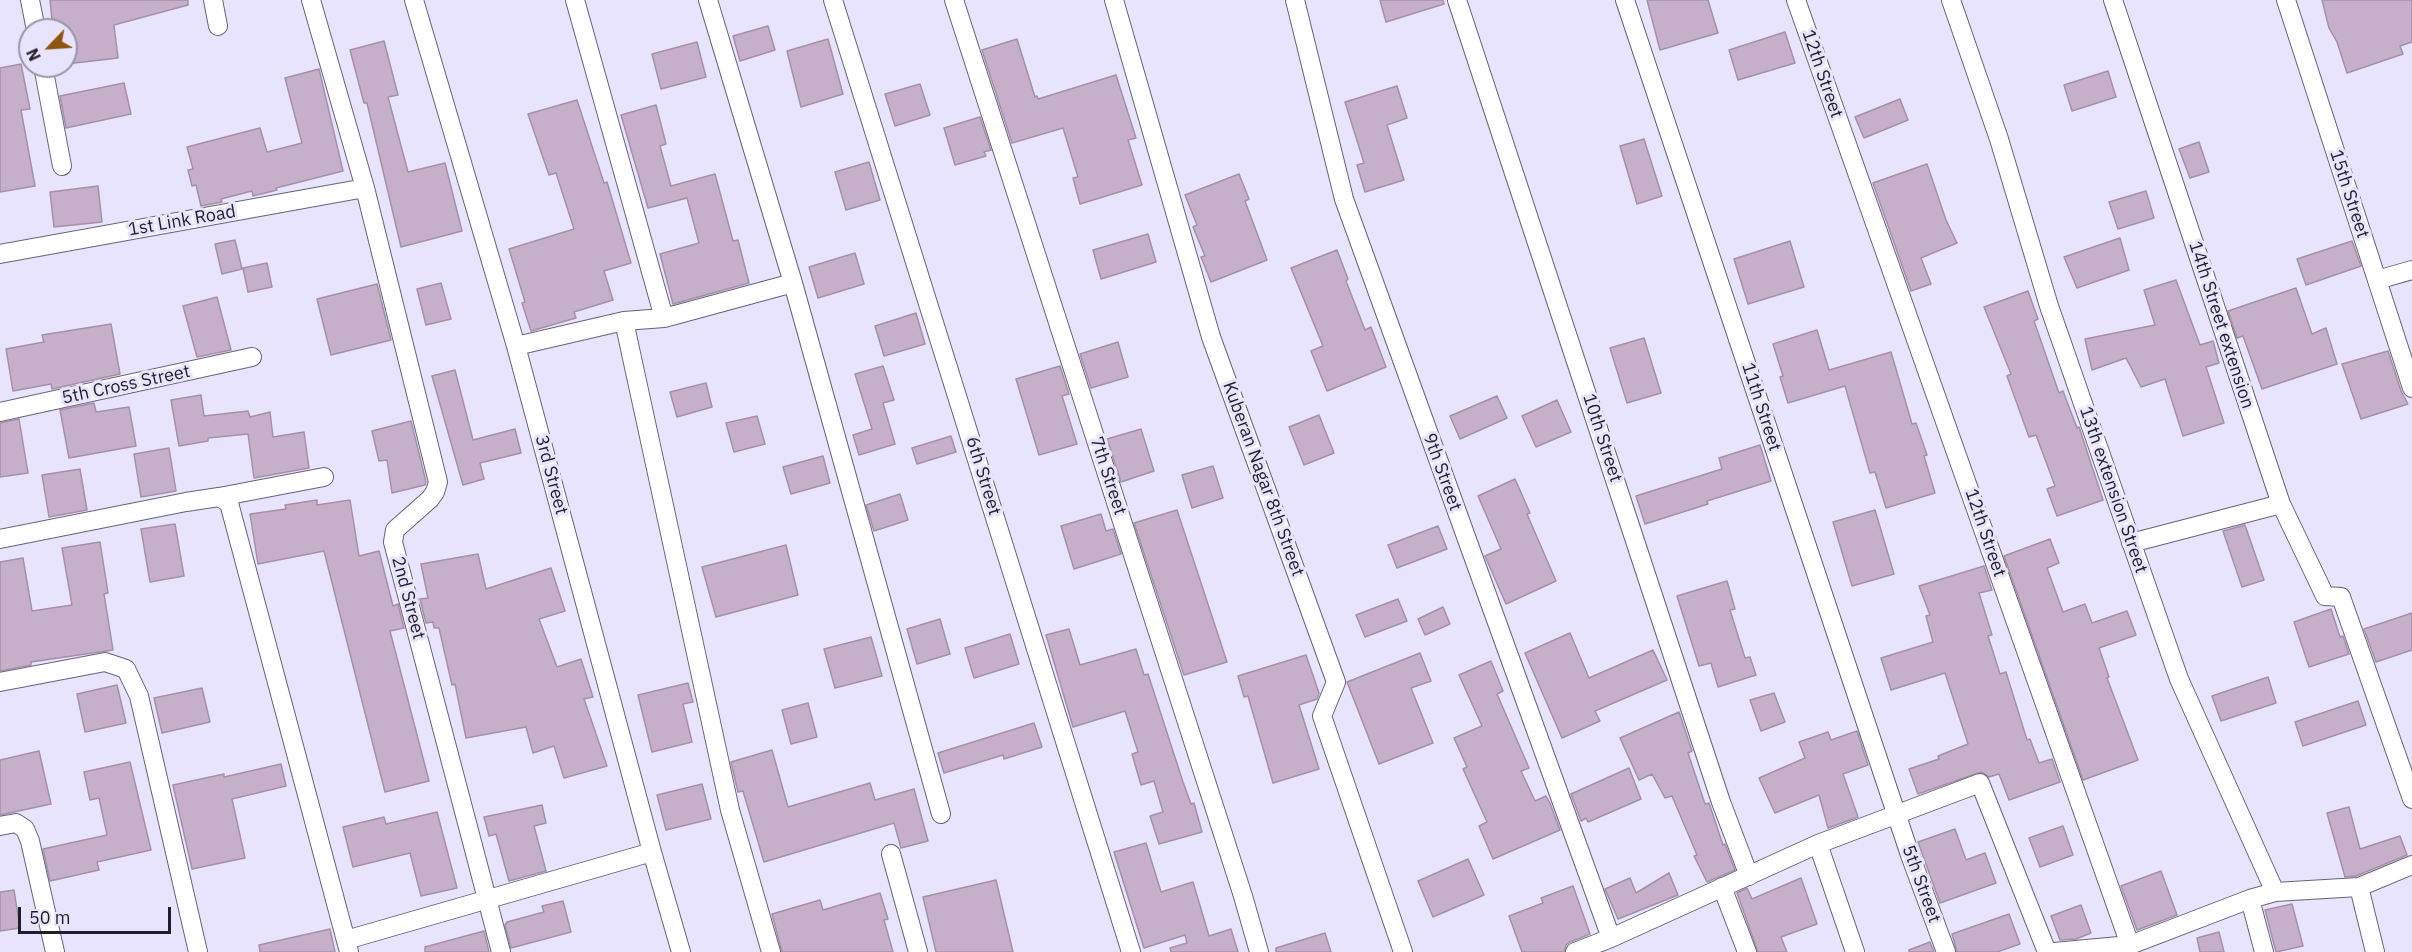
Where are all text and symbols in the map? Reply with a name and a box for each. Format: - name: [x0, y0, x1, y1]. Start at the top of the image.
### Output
- north arrow: [18, 18, 78, 78]
- street label: 12th Street: [1797, 27, 1847, 121]
- text: N: [22, 45, 45, 64]
- street label: 15th Street: [2325, 147, 2373, 241]
- street label: 1st Link Road: [127, 201, 237, 241]
- street label: 14th Street extension: [2184, 239, 2258, 411]
- street label: 11th Street: [1737, 360, 1785, 454]
- street label: 5th Cross Street: [60, 361, 192, 409]
- street label: Kuberan Nagar 8th Street: [1218, 379, 1308, 579]
- street label: 10th Street: [1578, 391, 1626, 485]
- street label: 13th extension Street: [2074, 404, 2152, 576]
- street label: 9th Street: [1418, 430, 1466, 514]
- street label: 3rd Street: [530, 433, 572, 517]
- street label: 6th Street: [961, 434, 1005, 518]
- street label: 7th Street: [1085, 434, 1131, 518]
- street label: 12th Street: [1960, 486, 2010, 580]
- street label: 2nd Street: [387, 554, 429, 642]
- street label: 5th Street: [1897, 842, 1945, 926]
- scale bar: [21, 895, 174, 933]
- text: 50 m: [29, 906, 71, 929]

